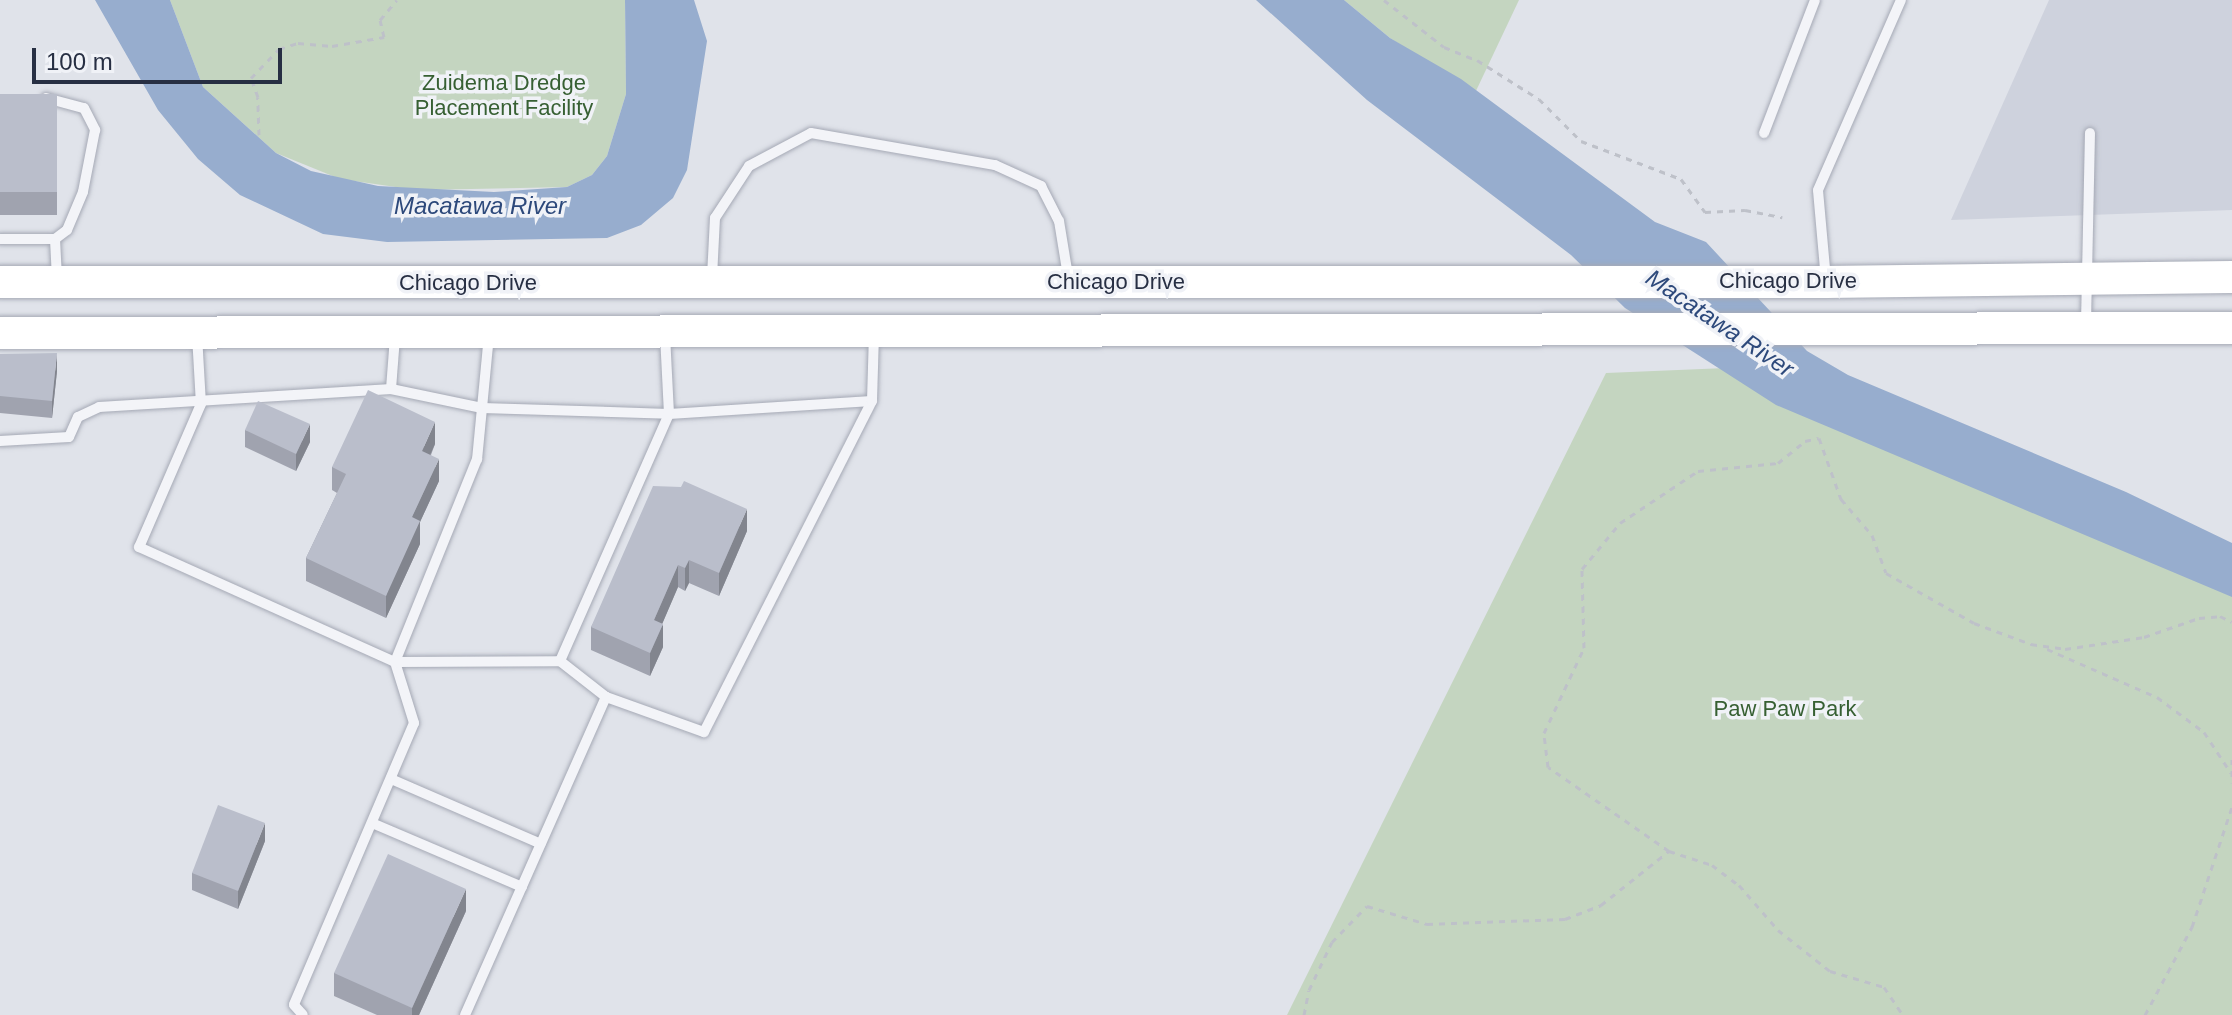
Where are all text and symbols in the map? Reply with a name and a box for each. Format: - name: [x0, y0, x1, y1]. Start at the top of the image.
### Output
- scale bar: [36, 32, 286, 82]
- text: 100 m: [46, 48, 113, 75]
- park label: Zuidema Dredge Placement Facility: [415, 69, 593, 120]
- water label: Macatawa River: [394, 192, 566, 220]
- water label: Macatawa River: [1641, 263, 1799, 383]
- street label: Chicago Drive: [1719, 268, 1857, 294]
- street label: Chicago Drive: [1047, 269, 1185, 295]
- street label: Chicago Drive: [399, 270, 537, 296]
- park label: Paw Paw Park: [1713, 696, 1857, 722]

